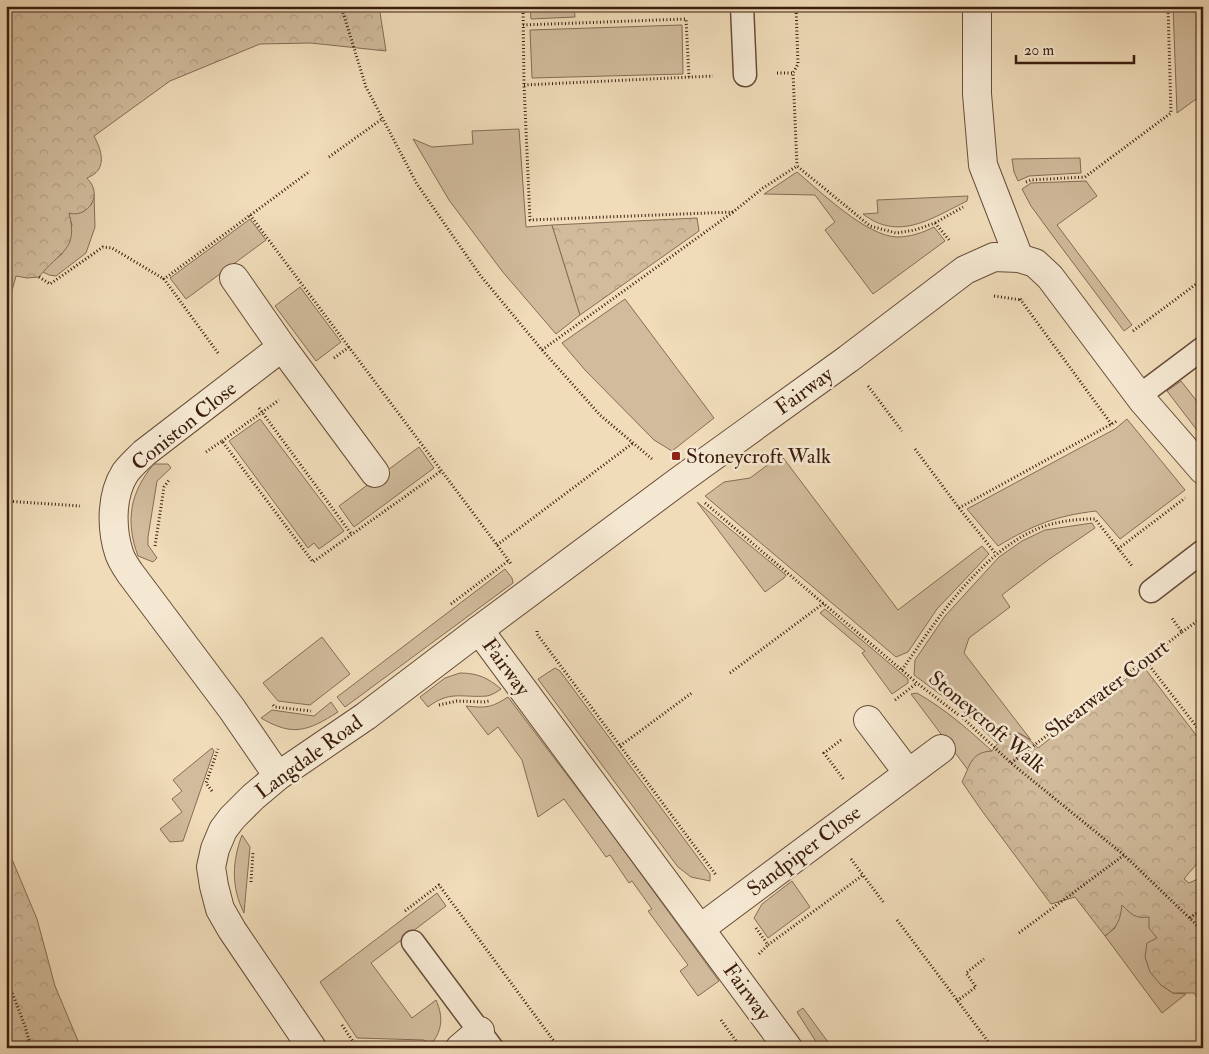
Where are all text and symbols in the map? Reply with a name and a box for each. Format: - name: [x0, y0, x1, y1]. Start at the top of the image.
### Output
- scale bar: [1016, 32, 1134, 64]
- text: 20 m: [1024, 41, 1054, 60]
- street label: Fairway: [770, 360, 839, 421]
- street label: Coniston Close: [126, 375, 242, 477]
- place label: Stoneycroft Walk: [686, 443, 831, 470]
- marker: Stoneycroft Walk: [670, 450, 682, 462]
- street label: Fairway: [476, 633, 537, 702]
- street label: Shearwater Court: [1040, 633, 1174, 744]
- street label: Stoneycroft Walk: [923, 665, 1051, 779]
- street label: Langdale Road: [250, 709, 369, 805]
- street label: Sandpiper Close: [742, 799, 867, 903]
- street label: Fairway: [717, 958, 778, 1027]

